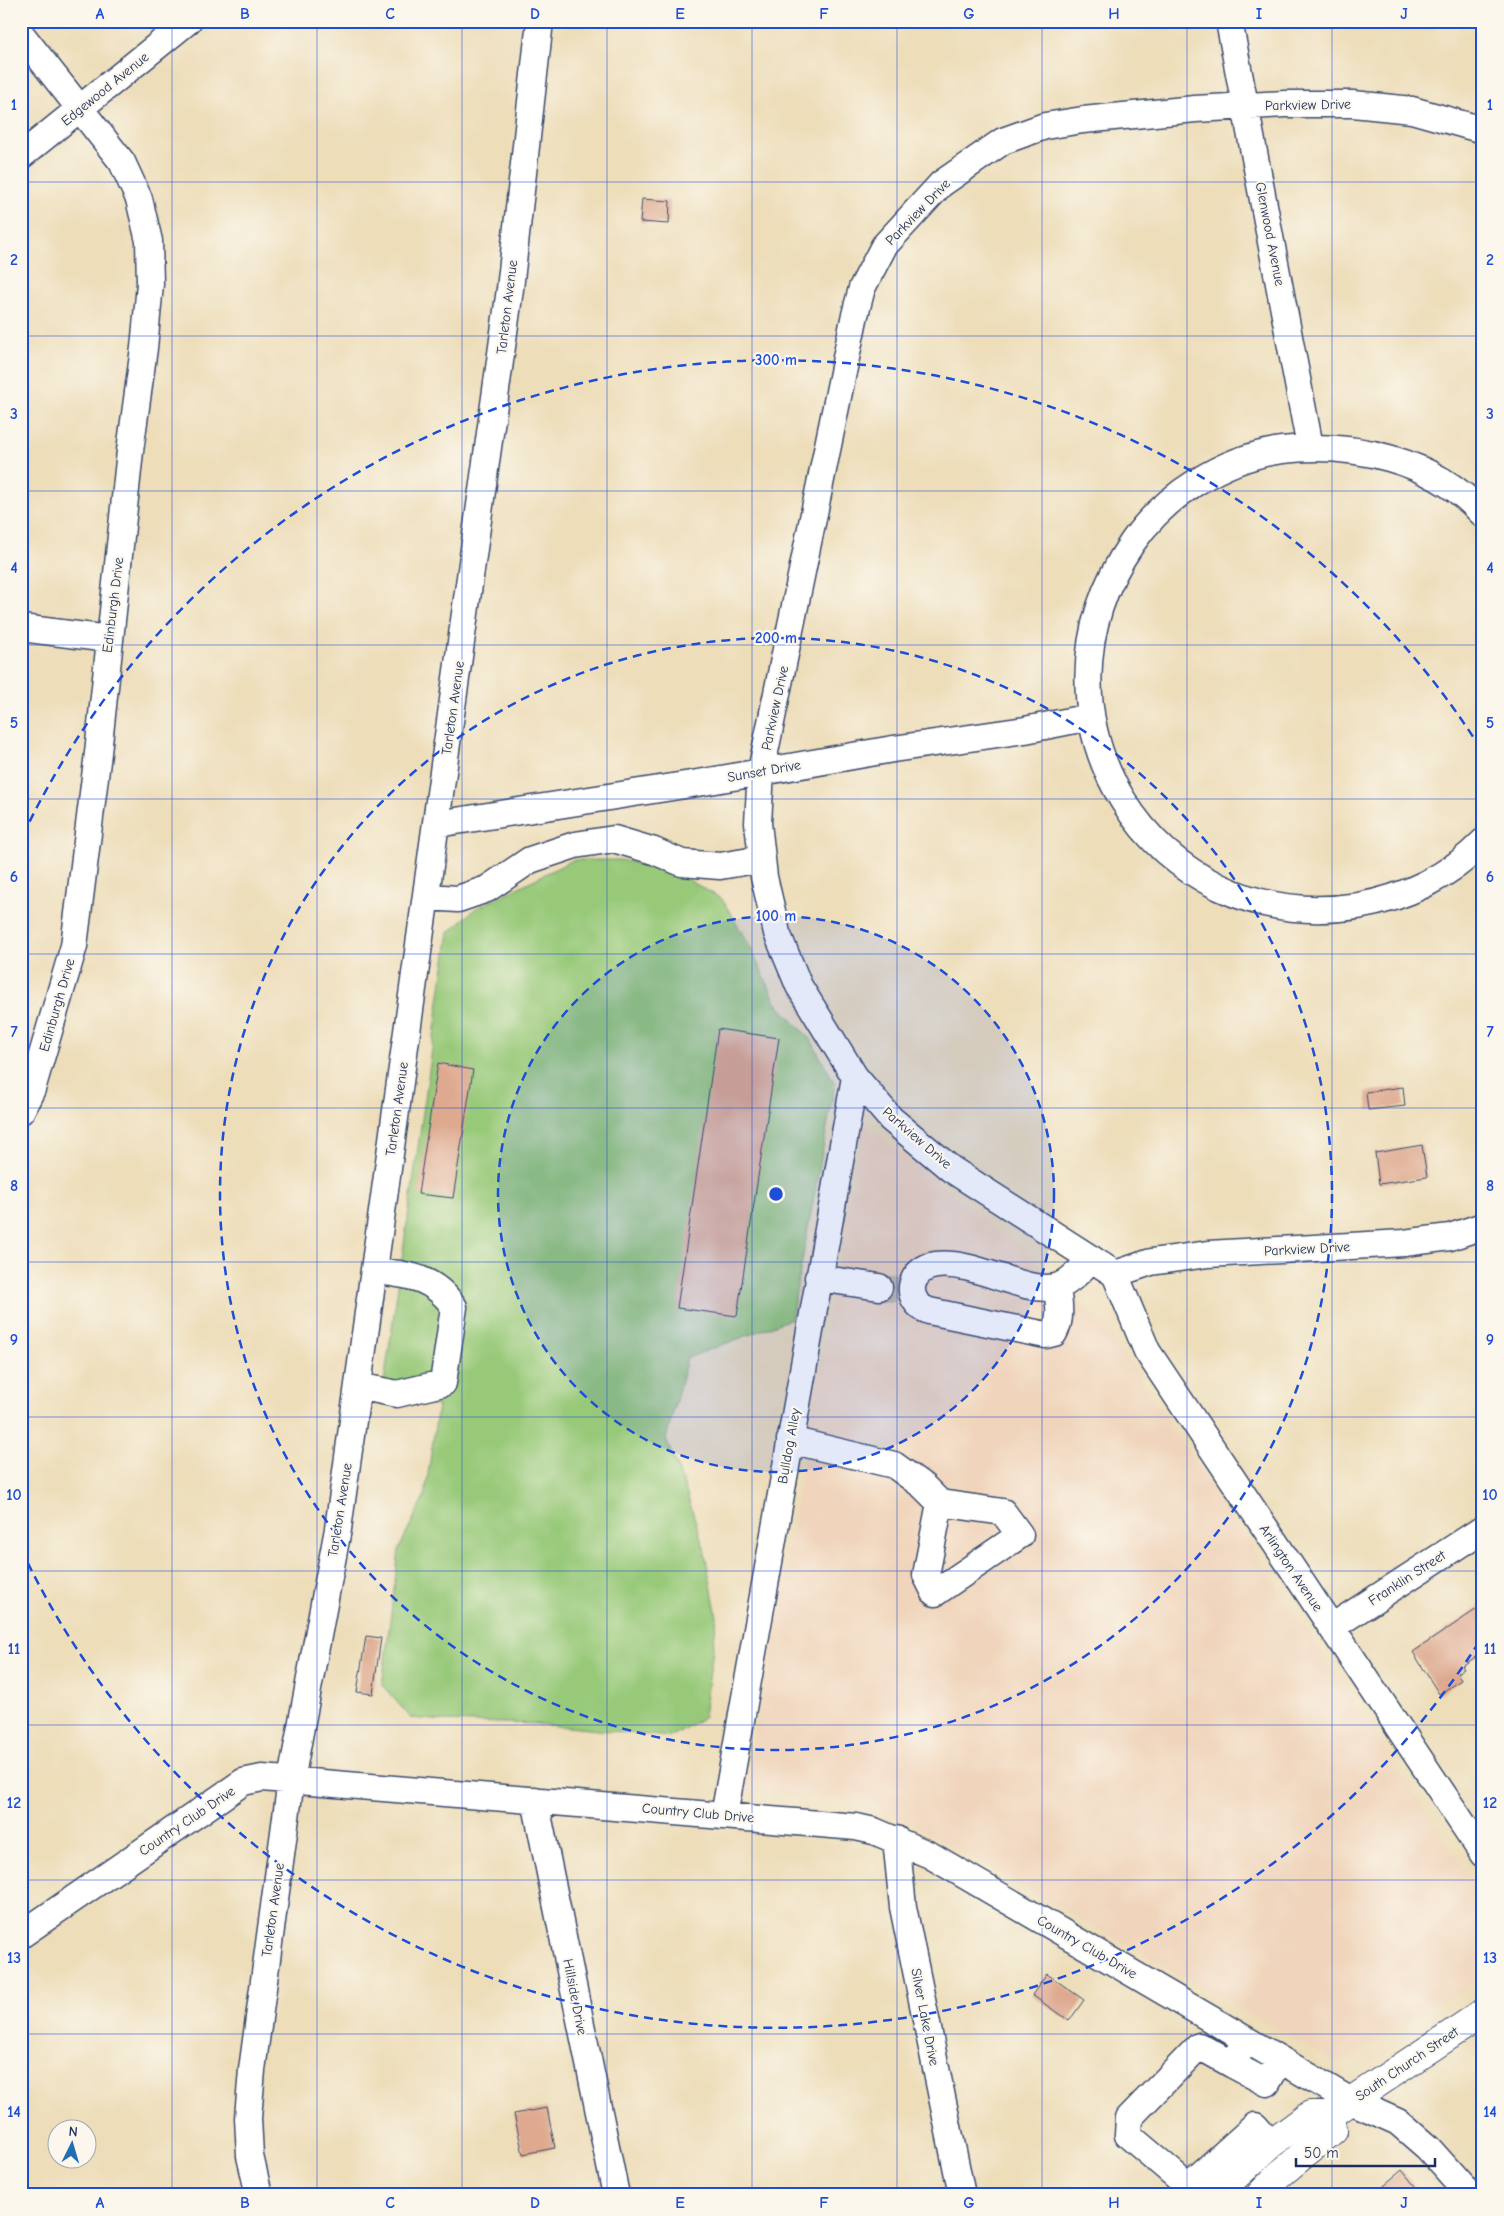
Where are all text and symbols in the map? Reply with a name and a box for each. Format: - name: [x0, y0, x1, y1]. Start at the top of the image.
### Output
- text: A: [96, 5, 105, 23]
- text: B: [240, 5, 250, 23]
- text: C: [385, 5, 395, 23]
- text: D: [530, 5, 540, 23]
- text: E: [675, 5, 685, 23]
- text: F: [819, 5, 829, 23]
- text: G: [963, 5, 975, 23]
- text: H: [1108, 5, 1120, 23]
- text: I: [1256, 5, 1262, 23]
- text: J: [1400, 5, 1408, 23]
- street label: Edgewood Avenue: [58, 48, 152, 130]
- text: 1: [11, 96, 17, 114]
- street label: Parkview Drive: [1265, 96, 1351, 114]
- text: 1: [1487, 96, 1493, 114]
- street label: Parkview Drive: [882, 175, 954, 249]
- street label: Glenwood Avenue: [1252, 181, 1288, 287]
- text: 2: [10, 251, 18, 269]
- text: 2: [1486, 251, 1494, 269]
- street label: Tarleton Avenue: [493, 259, 521, 355]
- text: 300 m: [755, 351, 797, 369]
- text: 3: [10, 405, 18, 423]
- text: 3: [1486, 405, 1494, 423]
- street label: Edinburgh Drive: [99, 556, 127, 654]
- text: 4: [10, 559, 18, 577]
- text: 4: [1486, 559, 1494, 577]
- text: 200 m: [755, 629, 797, 647]
- street label: Tarleton Avenue: [438, 660, 468, 756]
- street label: Parkview Drive: [758, 664, 792, 752]
- text: 5: [10, 714, 18, 732]
- text: 5: [1486, 714, 1494, 732]
- street label: Sunset Drive: [726, 756, 802, 786]
- text: 6: [10, 868, 18, 886]
- text: 6: [1486, 868, 1494, 886]
- text: 100 m: [756, 907, 796, 925]
- street label: Edinburgh Drive: [36, 956, 78, 1054]
- text: 7: [10, 1023, 18, 1041]
- text: 7: [1486, 1023, 1494, 1041]
- street label: Tarleton Avenue: [382, 1061, 412, 1157]
- street label: Parkview Drive: [879, 1103, 955, 1173]
- text: 8: [10, 1177, 18, 1195]
- text: 8: [1486, 1177, 1494, 1195]
- centre of rings: [767, 1185, 785, 1203]
- street label: Parkview Drive: [1264, 1238, 1350, 1260]
- text: 9: [10, 1331, 18, 1349]
- text: 9: [1486, 1331, 1494, 1349]
- street label: Bulldog Alley: [774, 1406, 804, 1485]
- street label: Tarleton Avenue: [324, 1462, 356, 1558]
- text: 10: [6, 1486, 22, 1504]
- text: 10: [1482, 1486, 1498, 1504]
- street label: Arlington Avenue: [1256, 1521, 1326, 1615]
- street label: Franklin Street: [1365, 1546, 1450, 1609]
- text: 11: [8, 1640, 20, 1658]
- text: 11: [1484, 1640, 1496, 1658]
- street label: Country Club Drive: [136, 1782, 238, 1860]
- text: 12: [7, 1794, 21, 1812]
- text: 12: [1483, 1794, 1497, 1812]
- street label: Country Club Drive: [641, 1800, 755, 1826]
- street label: Tarleton Avenue: [258, 1862, 288, 1958]
- street label: Country Club Drive: [1034, 1912, 1140, 1982]
- text: 13: [7, 1949, 21, 1967]
- text: 13: [1483, 1949, 1497, 1967]
- street label: Hillside Drive: [559, 1957, 591, 2037]
- street label: Silver Lake Drive: [907, 1967, 943, 2067]
- street label: South Church Street: [1352, 2023, 1463, 2105]
- text: 14: [7, 2103, 21, 2121]
- text: 14: [1483, 2103, 1497, 2121]
- north arrow: [48, 2118, 98, 2168]
- text: N: [68, 2123, 78, 2140]
- scale bar: [1296, 2136, 1435, 2168]
- text: 50 m: [1304, 2144, 1339, 2162]
- text: A: [96, 2194, 105, 2212]
- text: B: [240, 2194, 250, 2212]
- text: C: [385, 2194, 395, 2212]
- text: D: [530, 2194, 540, 2212]
- text: E: [675, 2194, 685, 2212]
- text: F: [819, 2194, 829, 2212]
- text: G: [963, 2194, 975, 2212]
- text: H: [1108, 2194, 1120, 2212]
- text: I: [1256, 2194, 1262, 2212]
- text: J: [1400, 2194, 1408, 2212]

